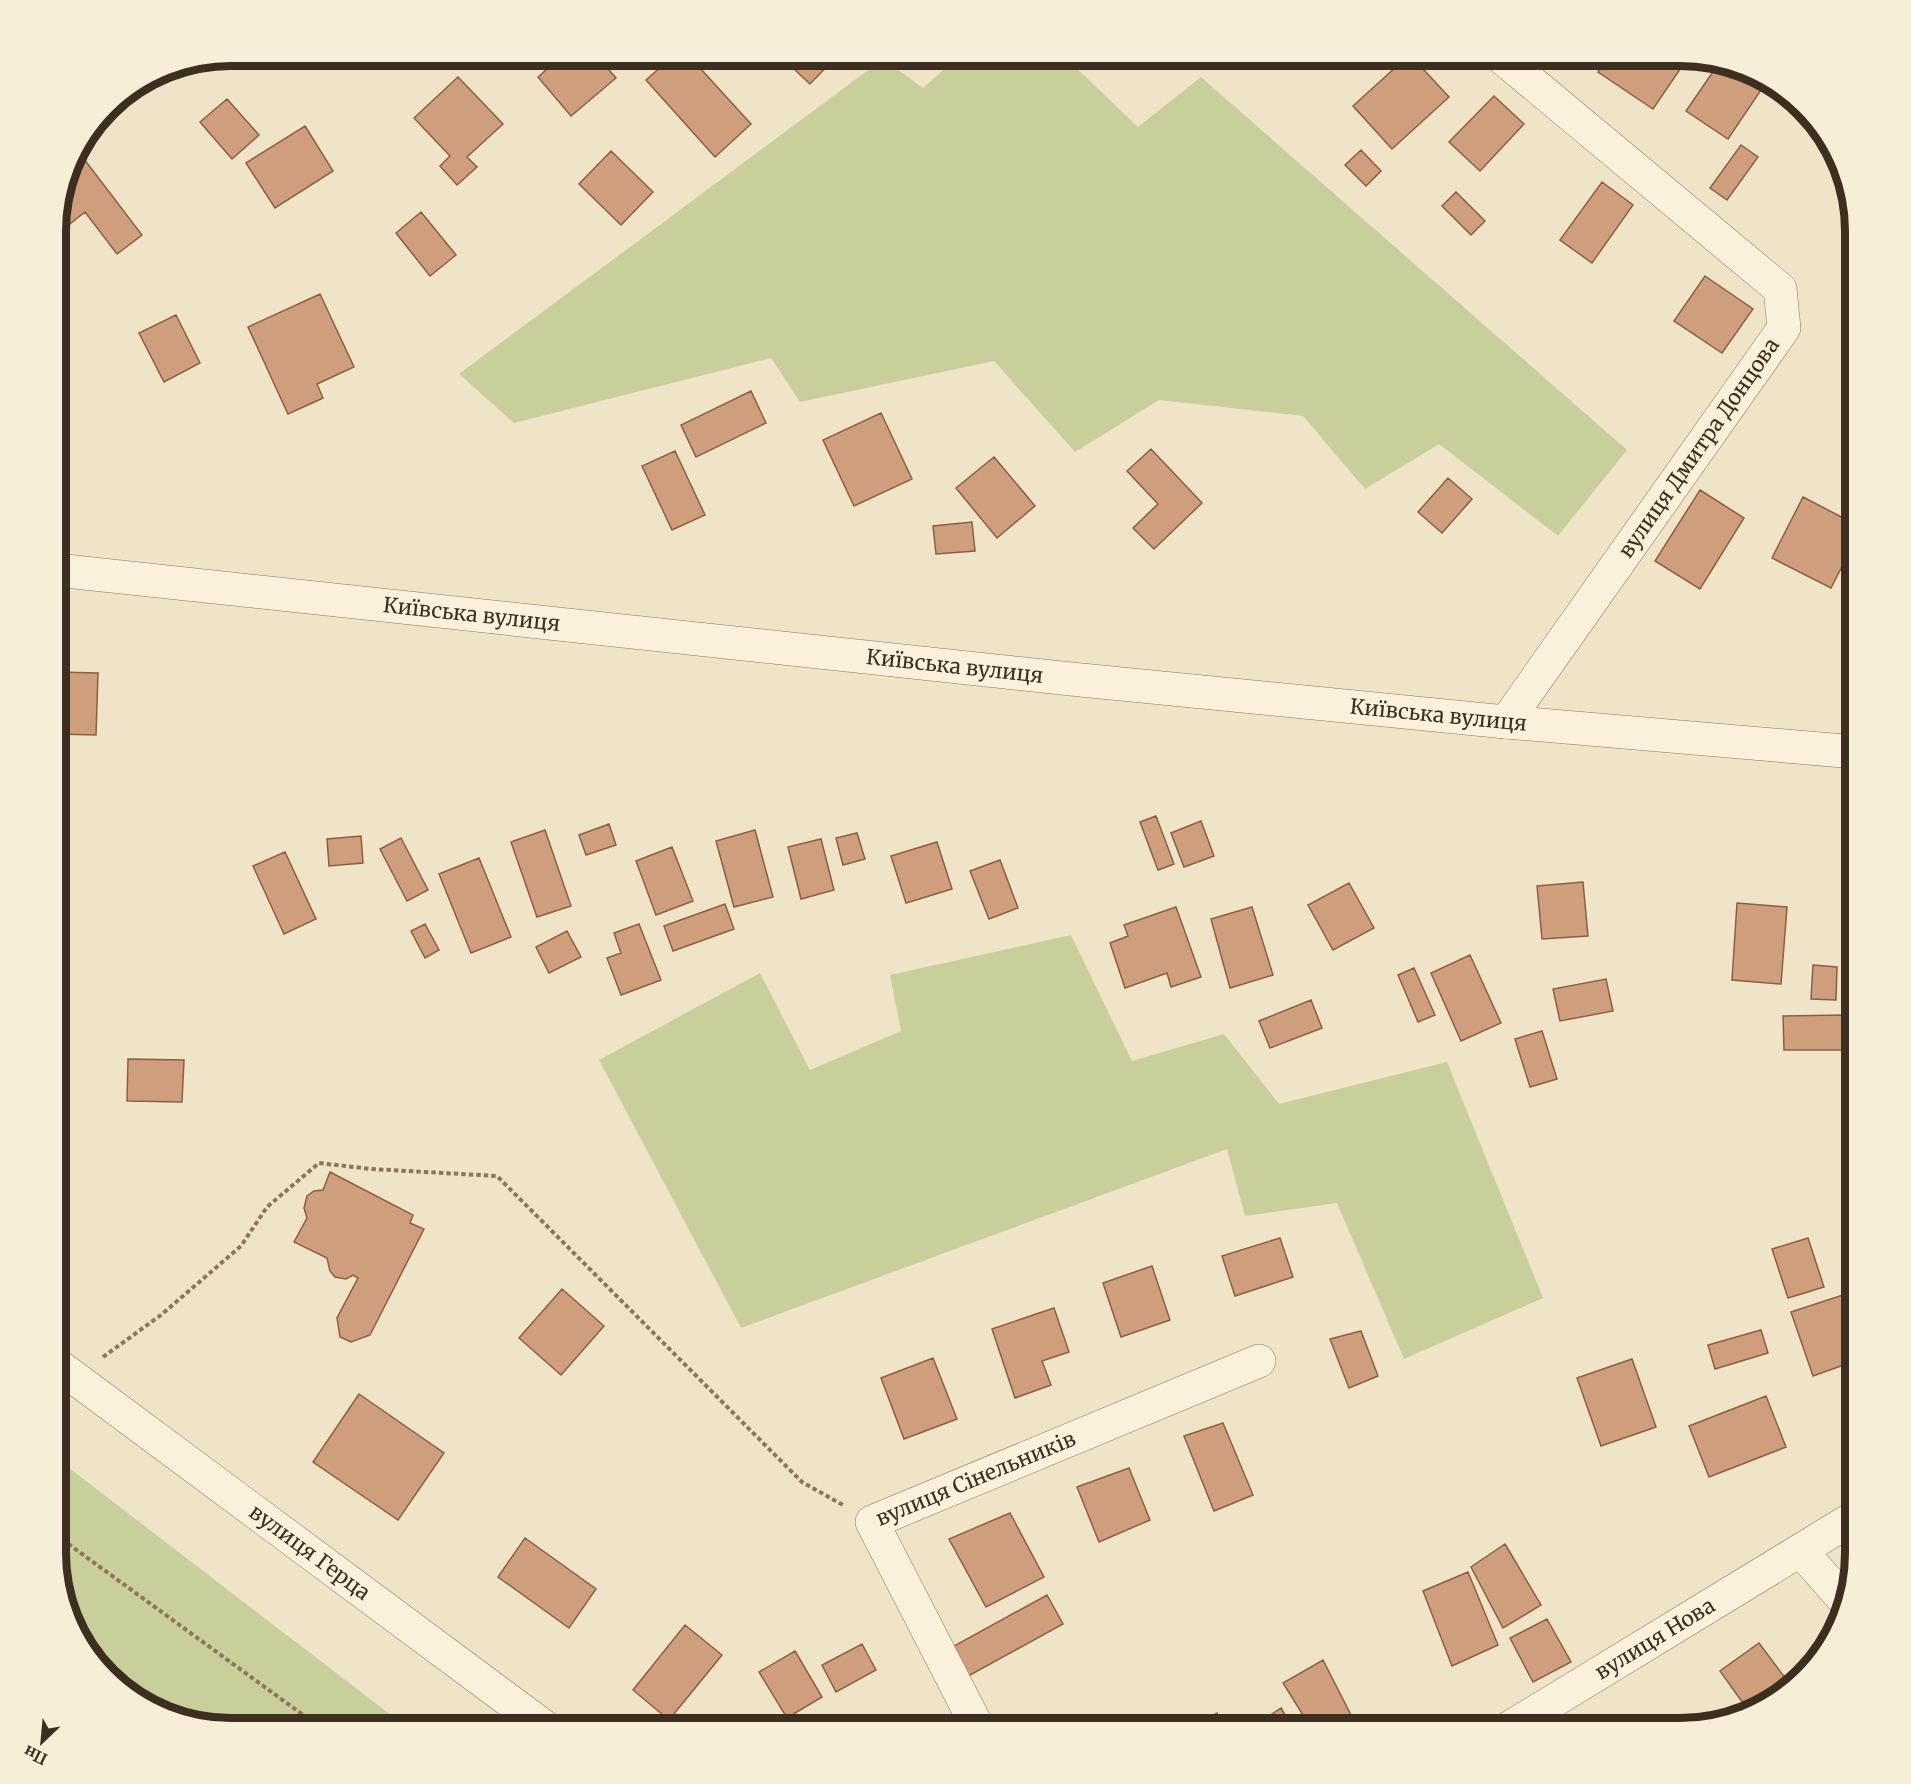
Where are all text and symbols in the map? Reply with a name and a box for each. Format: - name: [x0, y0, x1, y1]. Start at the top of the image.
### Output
- street label: вулиця Дмитра Донцова: [1612, 333, 1785, 563]
- street label: Київська вулиця: [382, 591, 562, 637]
- street label: Київська вулиця: [865, 643, 1045, 689]
- street label: Київська вулиця: [1349, 693, 1528, 737]
- street label: вулиця Сінельників: [872, 1425, 1079, 1532]
- street label: вулиця Герца: [244, 1498, 376, 1606]
- street label: вулиця Нова: [1590, 1592, 1720, 1685]
- north arrow: [12, 1712, 72, 1772]
- text: Пн: [20, 1741, 51, 1770]

